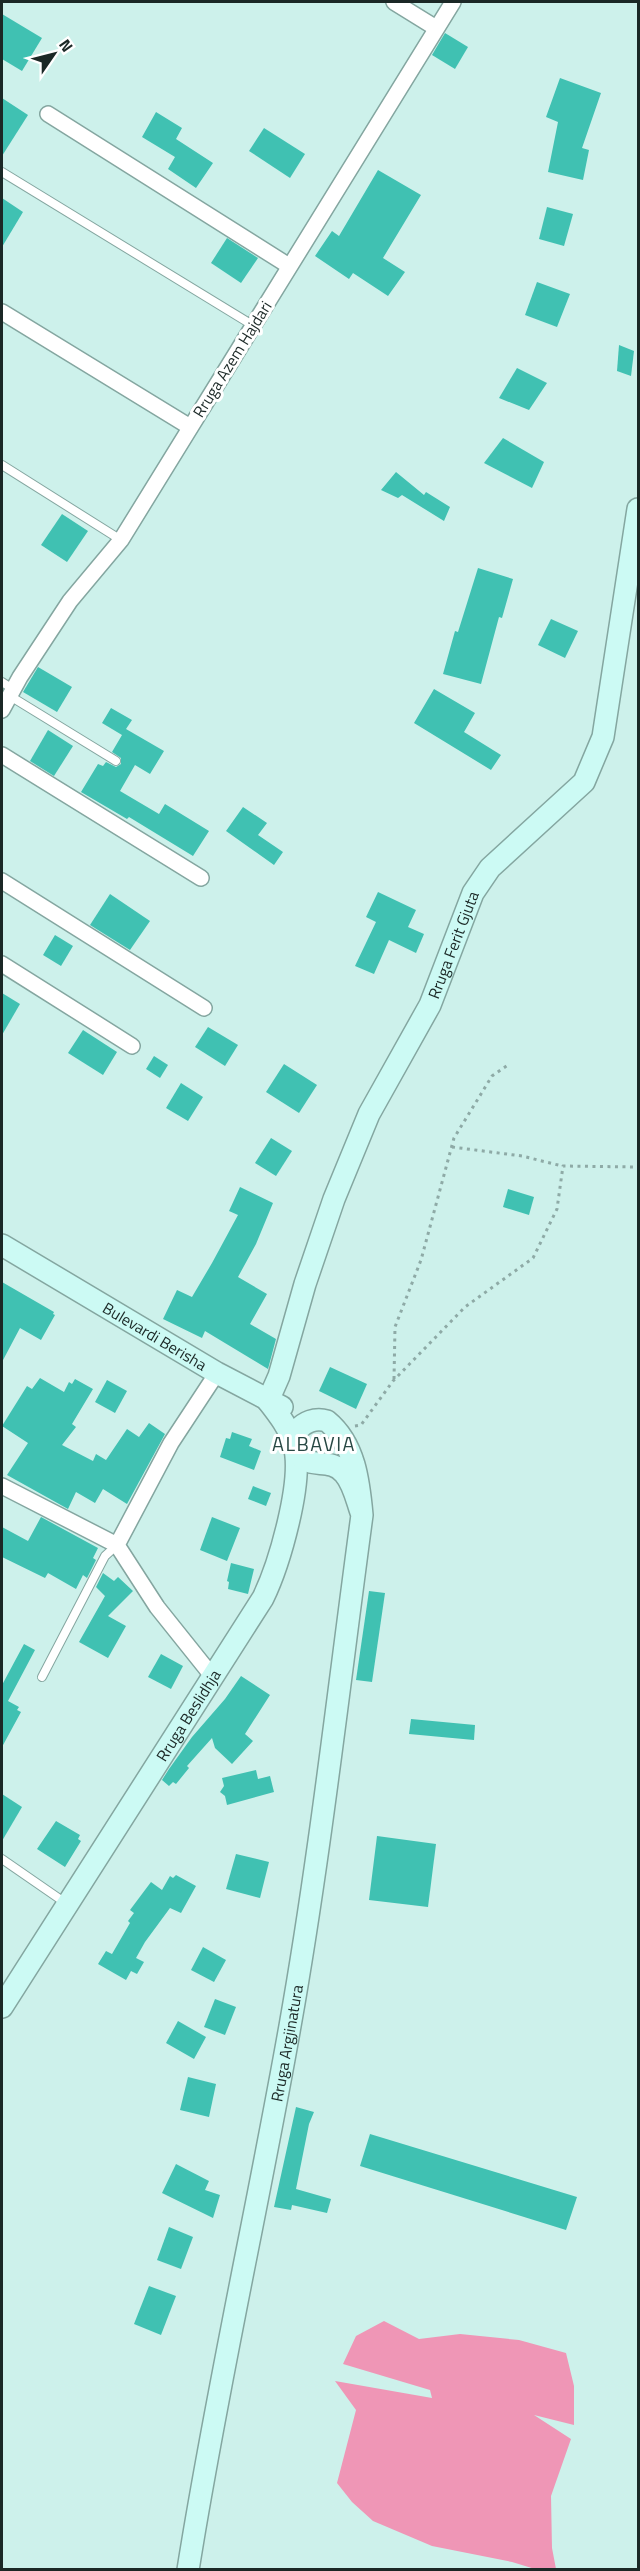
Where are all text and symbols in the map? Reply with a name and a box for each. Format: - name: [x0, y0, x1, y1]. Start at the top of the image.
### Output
- north arrow: [24, 24, 84, 84]
- text: N: [53, 34, 79, 57]
- street label: Rruga Azem Hajdari: [187, 296, 277, 422]
- street label: Rruga Ferit Gjuta: [422, 887, 485, 1002]
- street label: Bulevardi Berisha: [98, 1296, 212, 1376]
- district label: ALBAVIA: [272, 1428, 356, 1459]
- street label: Rruga Beslidhja: [150, 1665, 226, 1766]
- street label: Rruga Argjinatura: [264, 1983, 309, 2104]

